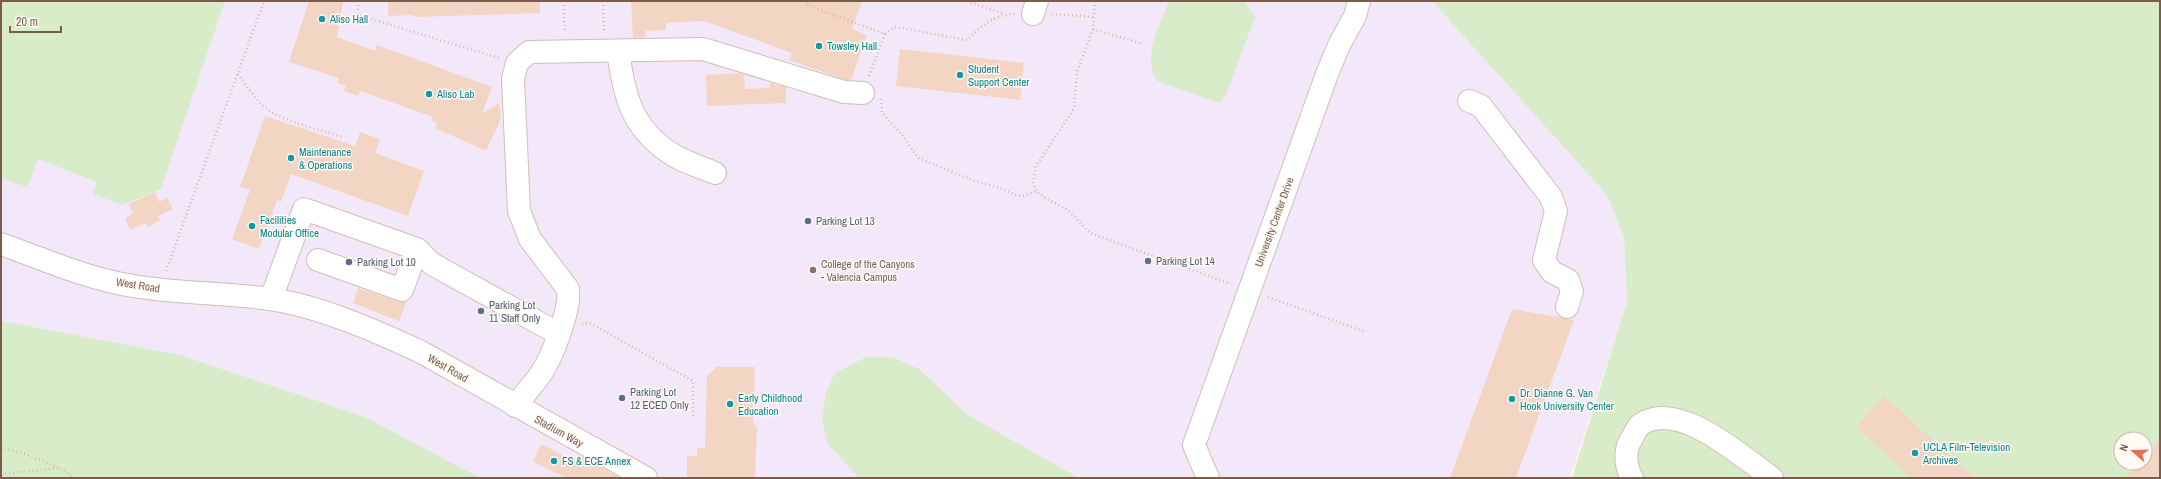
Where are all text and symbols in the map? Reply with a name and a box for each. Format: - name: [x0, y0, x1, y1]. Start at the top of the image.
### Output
- scale bar: [10, 8, 61, 34]
- place label: Aliso Hall: [329, 12, 368, 26]
- text: 20 m: [16, 14, 38, 30]
- marker: Aliso Hall: [317, 14, 327, 24]
- place label: Towsley Hall: [827, 39, 877, 53]
- marker: Towsley Hall: [814, 41, 824, 51]
- place label: Student Support Center: [968, 62, 1029, 89]
- marker: Student Support Center: [955, 70, 965, 80]
- place label: Aliso Lab: [436, 87, 475, 101]
- marker: Aliso Lab: [424, 89, 434, 99]
- place label: Maintenance & Operations: [299, 145, 353, 172]
- marker: Maintenance & Operations: [286, 153, 296, 163]
- street label: University Center Drive: [1251, 175, 1297, 269]
- place label: Facilities Modular Office: [260, 213, 319, 240]
- place label: Parking Lot 13: [816, 214, 875, 228]
- marker: Parking Lot 13: [803, 216, 813, 226]
- marker: Facilities Modular Office: [247, 221, 257, 231]
- place label: Parking Lot 14: [1156, 254, 1215, 268]
- place label: Parking Lot 10: [357, 255, 416, 269]
- marker: Parking Lot 14: [1143, 256, 1153, 266]
- marker: Parking Lot 10: [344, 257, 354, 267]
- place label: College of the Canyons - Valencia Campus: [821, 257, 915, 284]
- marker: College of the Canyons - Valencia Campus: [808, 265, 818, 275]
- street label: West Road: [115, 275, 161, 295]
- place label: Parking Lot 11 Staff Only: [489, 298, 541, 325]
- marker: Parking Lot 11 Staff Only: [476, 306, 486, 316]
- street label: West Road: [425, 351, 471, 385]
- place label: Parking Lot 12 ECED Only: [630, 385, 689, 412]
- place label: Dr. Dianne G. Van Hook University Center: [1520, 386, 1614, 413]
- place label: Early Childhood Education: [738, 391, 802, 418]
- marker: Parking Lot 12 ECED Only: [617, 393, 627, 403]
- marker: Dr. Dianne G. Van Hook University Center: [1507, 394, 1517, 404]
- marker: Early Childhood Education: [725, 399, 735, 409]
- street label: Stadium Way: [532, 412, 586, 450]
- north arrow: [2113, 431, 2153, 471]
- place label: UCLA Film-Television Archives: [1922, 440, 2010, 467]
- text: N: [2116, 442, 2131, 453]
- marker: UCLA Film-Television Archives: [1910, 448, 1920, 458]
- place label: FS & ECE Annex: [562, 454, 631, 468]
- marker: FS & ECE Annex: [549, 456, 559, 466]

